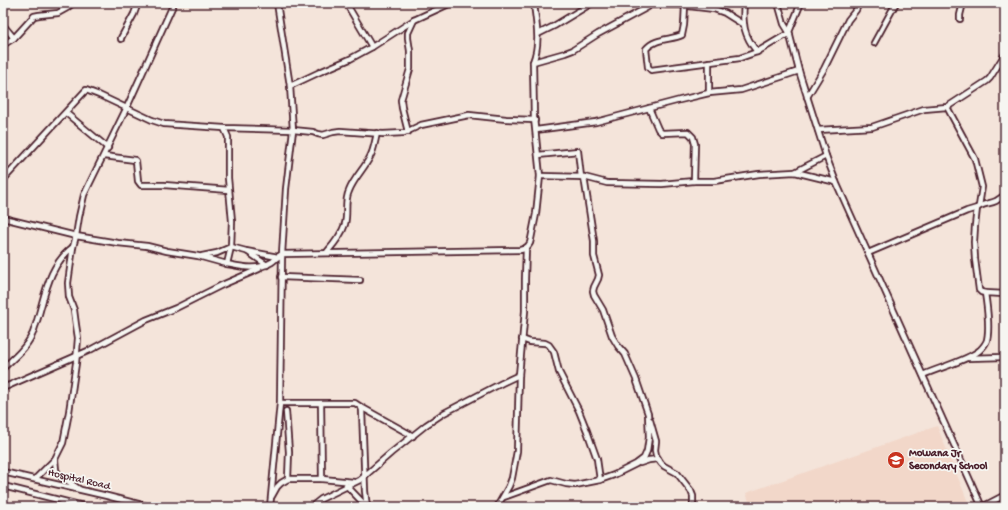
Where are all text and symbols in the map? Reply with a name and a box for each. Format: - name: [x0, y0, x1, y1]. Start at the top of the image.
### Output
- place label: Mowana Jr Secondary School: [909, 448, 988, 473]
- school or university icon: Mowana Jr Secondary School: [886, 450, 906, 470]
- street label: Hospital Road: [47, 467, 113, 493]

